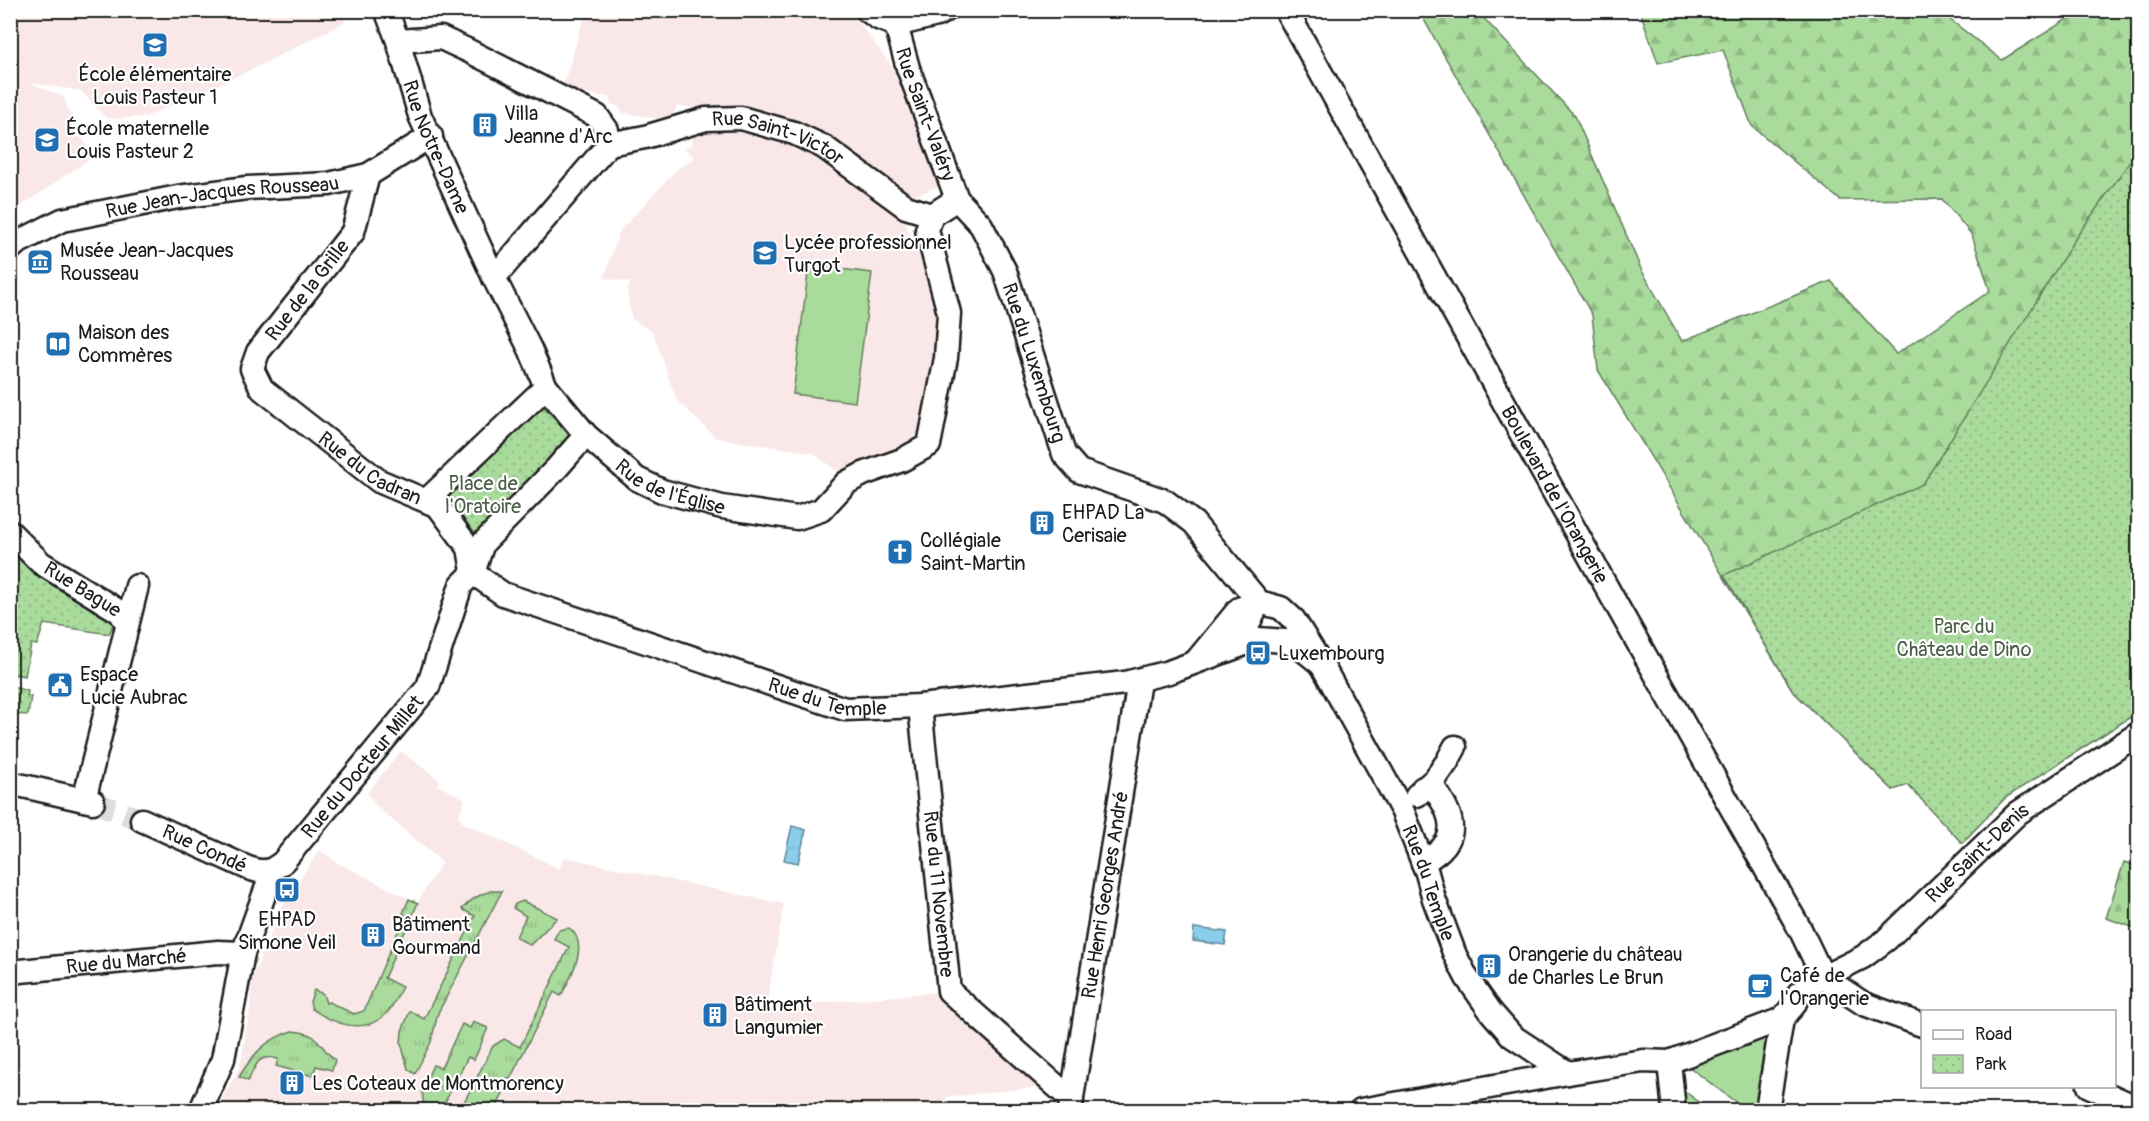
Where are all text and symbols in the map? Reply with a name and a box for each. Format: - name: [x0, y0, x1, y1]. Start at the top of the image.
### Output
- school or university icon: École élémentaire Louis Pasteur 1: [140, 30, 170, 60]
- street label: Rue Saint-Valéry: [890, 45, 961, 185]
- place label: École élémentaire Louis Pasteur 1: [79, 62, 232, 110]
- street label: Rue Notre-Dame: [397, 77, 475, 218]
- place label: Villa Jeanne d'Arc: [504, 101, 613, 149]
- street label: Rue Saint-Victor: [712, 106, 849, 171]
- building icon: Villa Jeanne d'Arc: [470, 110, 500, 140]
- place label: École maternelle Louis Pasteur 2: [66, 116, 209, 164]
- school or university icon: École maternelle Louis Pasteur 2: [32, 125, 62, 155]
- street label: Rue Jean-Jacques Rousseau: [104, 170, 341, 224]
- place label: Lycée professionnel Turgot: [784, 230, 952, 278]
- street label: Rue de la Grille: [260, 235, 355, 346]
- place label: Musée Jean-Jacques Rousseau: [60, 238, 234, 286]
- school or university icon: Lycée professionnel Turgot: [750, 238, 780, 268]
- museum icon: Musée Jean-Jacques Rousseau: [25, 247, 55, 277]
- street label: Rue du Luxembourg: [997, 280, 1072, 446]
- place label: Maison des Commères: [78, 320, 172, 368]
- library icon: Maison des Commères: [43, 329, 73, 359]
- street label: Boulevard de l'Orangerie: [1495, 401, 1614, 588]
- street label: Rue du Cadran: [313, 426, 425, 511]
- street label: Rue de l'Église: [610, 454, 728, 520]
- park label: Place de l'Oratoire: [445, 471, 521, 519]
- place label: EHPAD La Cerisaie: [1062, 500, 1144, 548]
- building icon: EHPAD La Cerisaie: [1027, 508, 1057, 538]
- place label: Collégiale Saint-Martin: [920, 528, 1026, 576]
- church icon: Collégiale Saint-Martin: [885, 537, 915, 567]
- street label: Rue Bague: [39, 556, 126, 623]
- park label: Parc du Château de Dino: [1897, 614, 2032, 662]
- bus stop icon: Luxembourg: [1243, 638, 1273, 668]
- place label: Luxembourg: [1278, 641, 1385, 666]
- place label: Espace Lucie Aubrac: [80, 662, 188, 710]
- public building icon: Espace Lucie Aubrac: [45, 670, 75, 700]
- street label: Rue du Temple: [765, 672, 887, 722]
- street label: Rue du Docteur Millet: [296, 689, 430, 843]
- street label: Rue Henri Georges André: [1076, 789, 1134, 1000]
- street label: Rue Saint-Denis: [1920, 797, 2034, 908]
- street label: Rue du 11 Novembre: [918, 810, 960, 979]
- street label: Rue Condé: [158, 819, 251, 879]
- street label: Rue du Temple: [1396, 821, 1461, 945]
- bus stop icon: EHPAD Simone Veil: [272, 875, 302, 905]
- place label: EHPAD Simone Veil: [238, 907, 336, 955]
- place label: Bâtiment Gourmand: [392, 912, 481, 960]
- building icon: Bâtiment Gourmand: [358, 920, 388, 950]
- place label: Orangerie du château de Charles Le Brun: [1508, 942, 1683, 990]
- street label: Rue du Marché: [65, 943, 188, 980]
- building icon: Orangerie du château de Charles Le Brun: [1474, 951, 1504, 981]
- place label: Café de l'Orangerie: [1780, 963, 1869, 1011]
- cafe icon: Café de l'Orangerie: [1745, 971, 1775, 1001]
- place label: Bâtiment Langumier: [734, 992, 823, 1040]
- building icon: Bâtiment Langumier: [700, 1000, 730, 1030]
- legend: [1921, 1010, 2116, 1088]
- text: Road: [1975, 1023, 2012, 1046]
- text: Park: [1975, 1053, 2007, 1076]
- building icon: Les Coteaux de Montmorency: [277, 1068, 307, 1098]
- place label: Les Coteaux de Montmorency: [312, 1071, 564, 1096]

